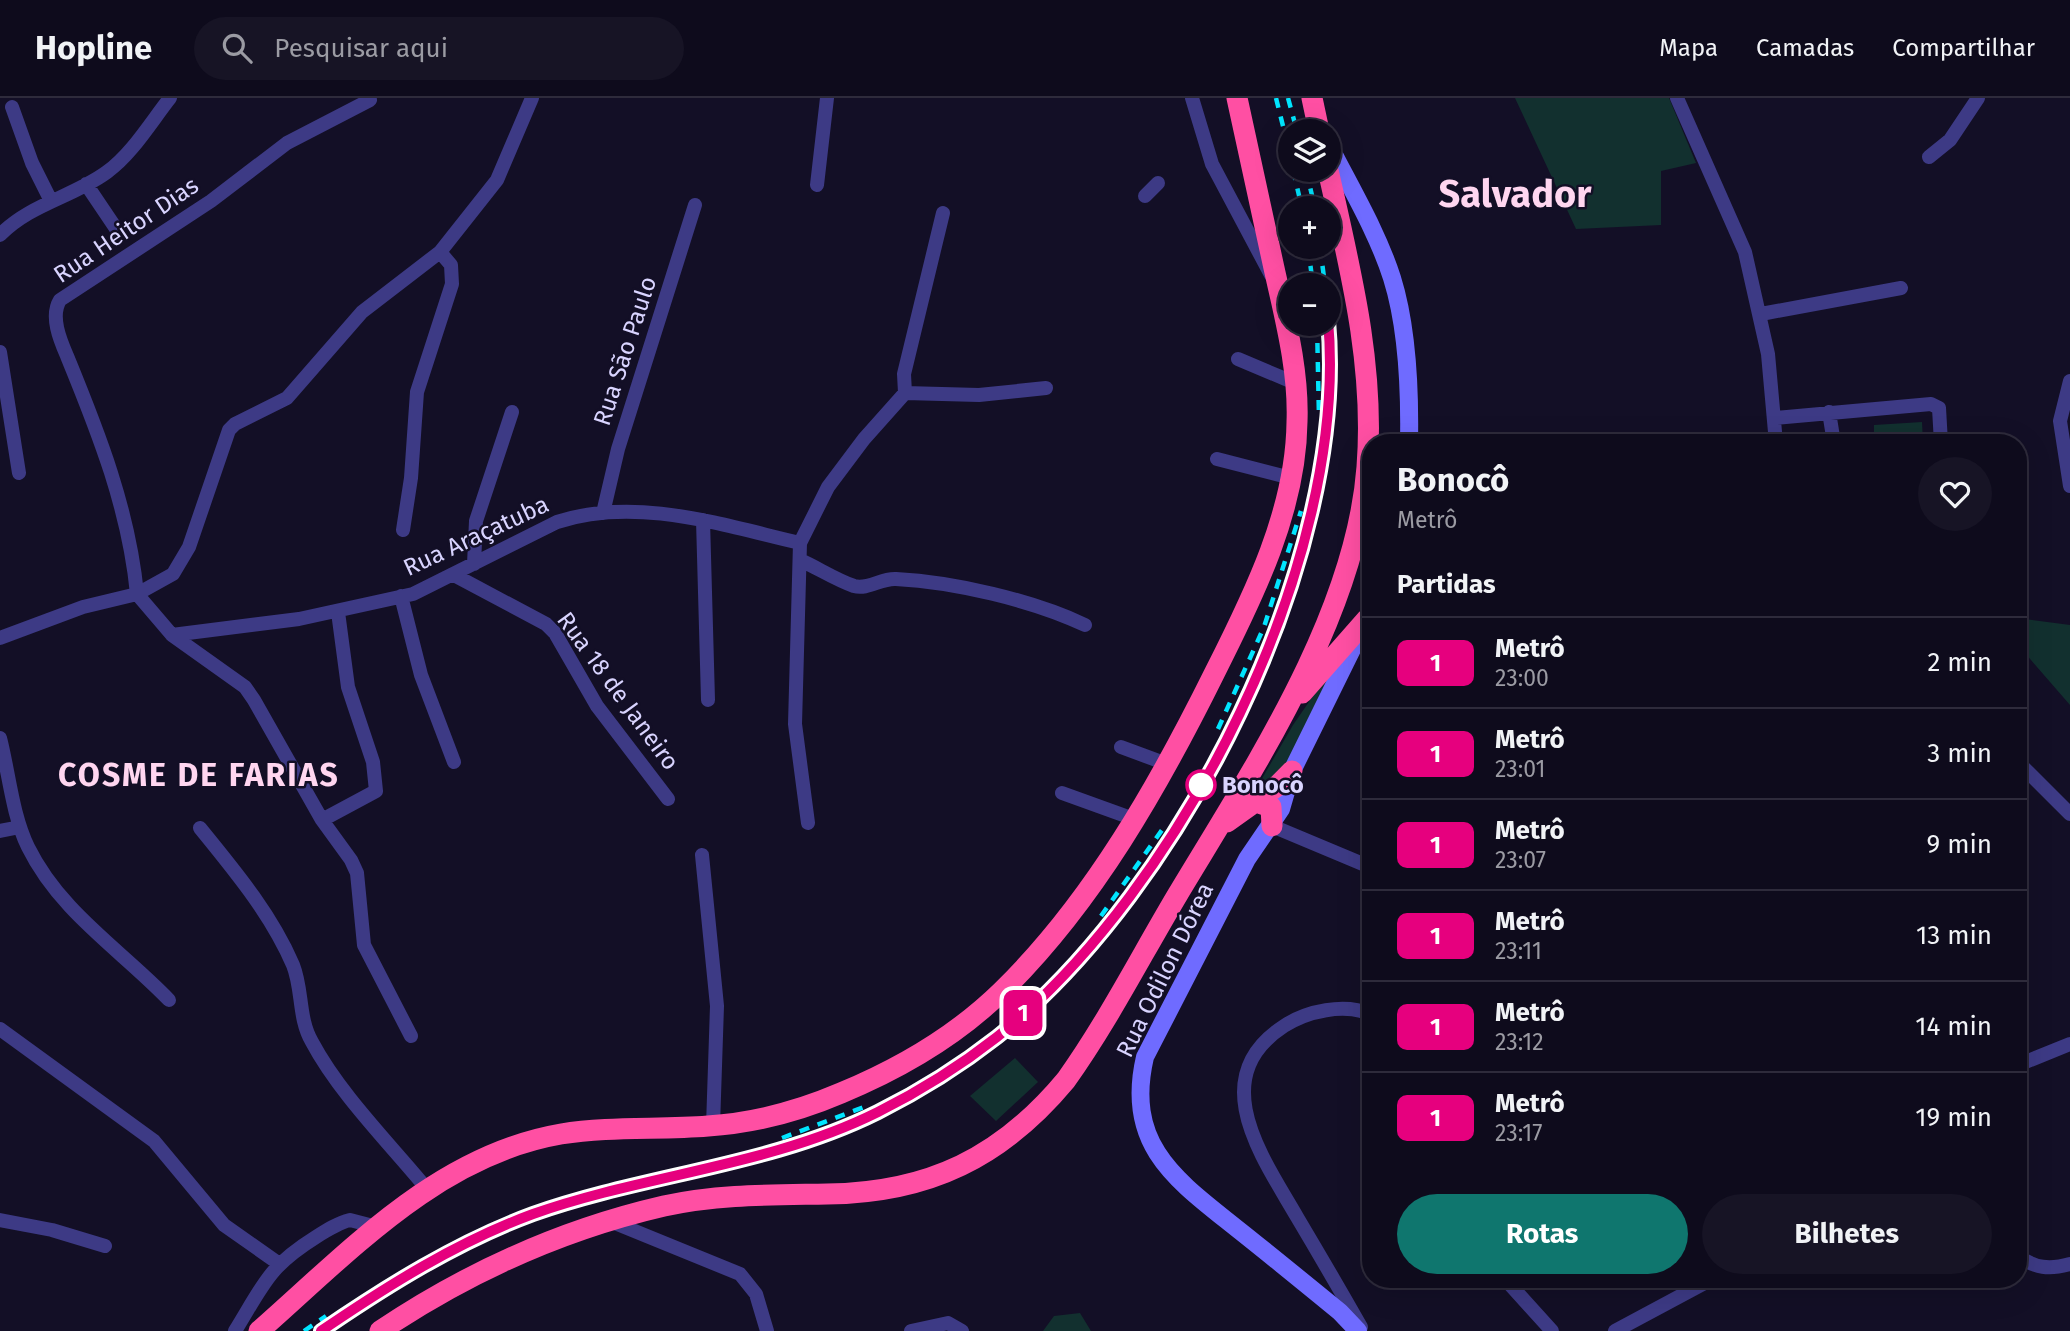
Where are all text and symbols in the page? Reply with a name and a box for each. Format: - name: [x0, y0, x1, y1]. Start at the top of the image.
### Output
- search box: [194, 17, 684, 80]
- text: Hopline: [35, 28, 152, 68]
- icon: search: [218, 29, 256, 67]
- text: Pesquisar aqui: [274, 33, 448, 64]
- text: Mapa: [1659, 34, 1718, 62]
- text: Camadas: [1756, 34, 1854, 62]
- text: Compartilhar: [1892, 34, 2035, 62]
- map controls: [1278, 119, 1341, 336]
- button: layers: [1278, 119, 1341, 182]
- street label: Rua Heitor Dias: [48, 171, 204, 289]
- district label: Salvador: [1439, 171, 1592, 217]
- button: +: [1278, 196, 1341, 259]
- street label: Rua São Paulo: [588, 273, 662, 429]
- button: −: [1278, 273, 1341, 336]
- button: heart: [1918, 457, 1992, 531]
- text: Bonocô: [1397, 460, 1509, 500]
- street label: Rua Araçatuba: [399, 490, 553, 582]
- text: Metrô: [1397, 506, 1457, 534]
- text: Partidas: [1397, 569, 1495, 600]
- street label: Rua 18 de Janeiro: [551, 607, 685, 775]
- text: Metrô: [1495, 633, 1565, 664]
- text: 2 min: [1927, 647, 1992, 678]
- text: 1: [1430, 649, 1441, 677]
- text: 23:00: [1495, 664, 1549, 692]
- text: Metrô: [1495, 724, 1565, 755]
- text: 3 min: [1927, 738, 1992, 769]
- text: 1: [1430, 740, 1441, 768]
- text: 23:01: [1495, 755, 1546, 783]
- district label: COSME DE FARIAS: [58, 756, 340, 794]
- marker: Bonocô: [1186, 770, 1216, 800]
- place label: Bonocô: [1222, 771, 1304, 799]
- text: Metrô: [1495, 815, 1565, 846]
- text: 9 min: [1927, 829, 1992, 860]
- text: 1: [1430, 831, 1441, 859]
- text: 23:07: [1495, 846, 1546, 874]
- street label: Rua Odilon Dórea: [1111, 878, 1219, 1062]
- text: Metrô: [1495, 906, 1565, 937]
- text: 13 min: [1916, 920, 1992, 951]
- text: 1: [1430, 922, 1441, 950]
- text: 23:11: [1495, 937, 1542, 965]
- line badge: 1: [1000, 990, 1046, 1036]
- text: Metrô: [1495, 997, 1565, 1028]
- text: 1: [1017, 999, 1029, 1027]
- text: 14 min: [1915, 1011, 1992, 1042]
- text: 1: [1430, 1013, 1441, 1041]
- text: 23:12: [1495, 1028, 1544, 1056]
- text: Metrô: [1495, 1088, 1565, 1119]
- text: 19 min: [1915, 1102, 1992, 1133]
- text: 1: [1430, 1104, 1441, 1132]
- text: 23:17: [1495, 1119, 1543, 1147]
- button: Rotas: [1397, 1194, 1688, 1274]
- button: Bilhetes: [1702, 1194, 1992, 1274]

